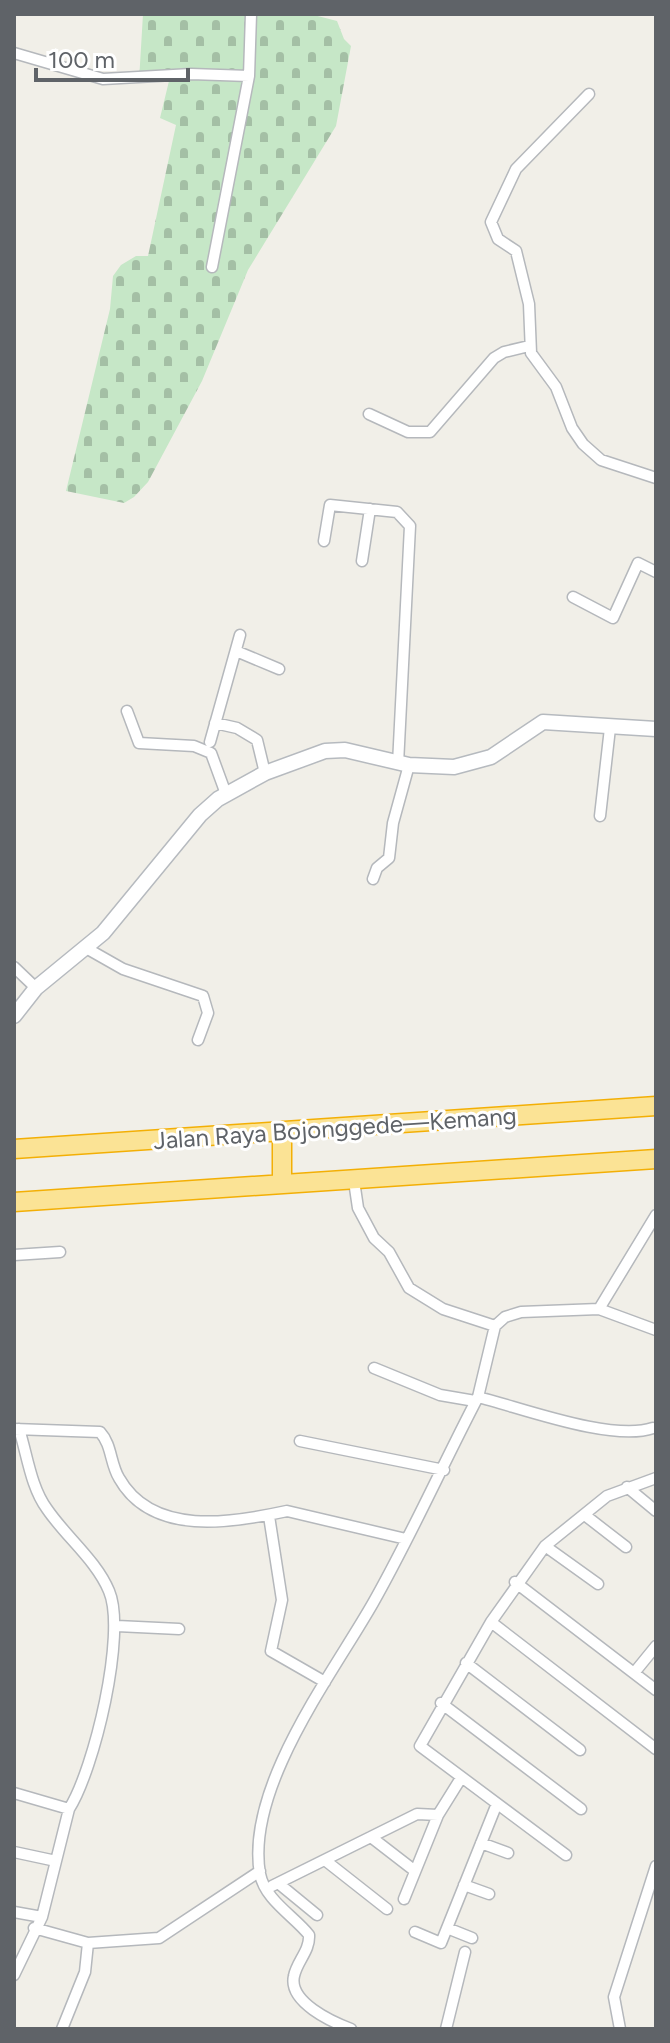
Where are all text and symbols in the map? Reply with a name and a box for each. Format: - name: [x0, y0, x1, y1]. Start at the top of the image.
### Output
- scale bar: [36, 32, 188, 82]
- text: 100 m: [48, 45, 115, 74]
- street label: Jalan Raya Bojonggede—Kemang: [152, 1101, 518, 1155]

